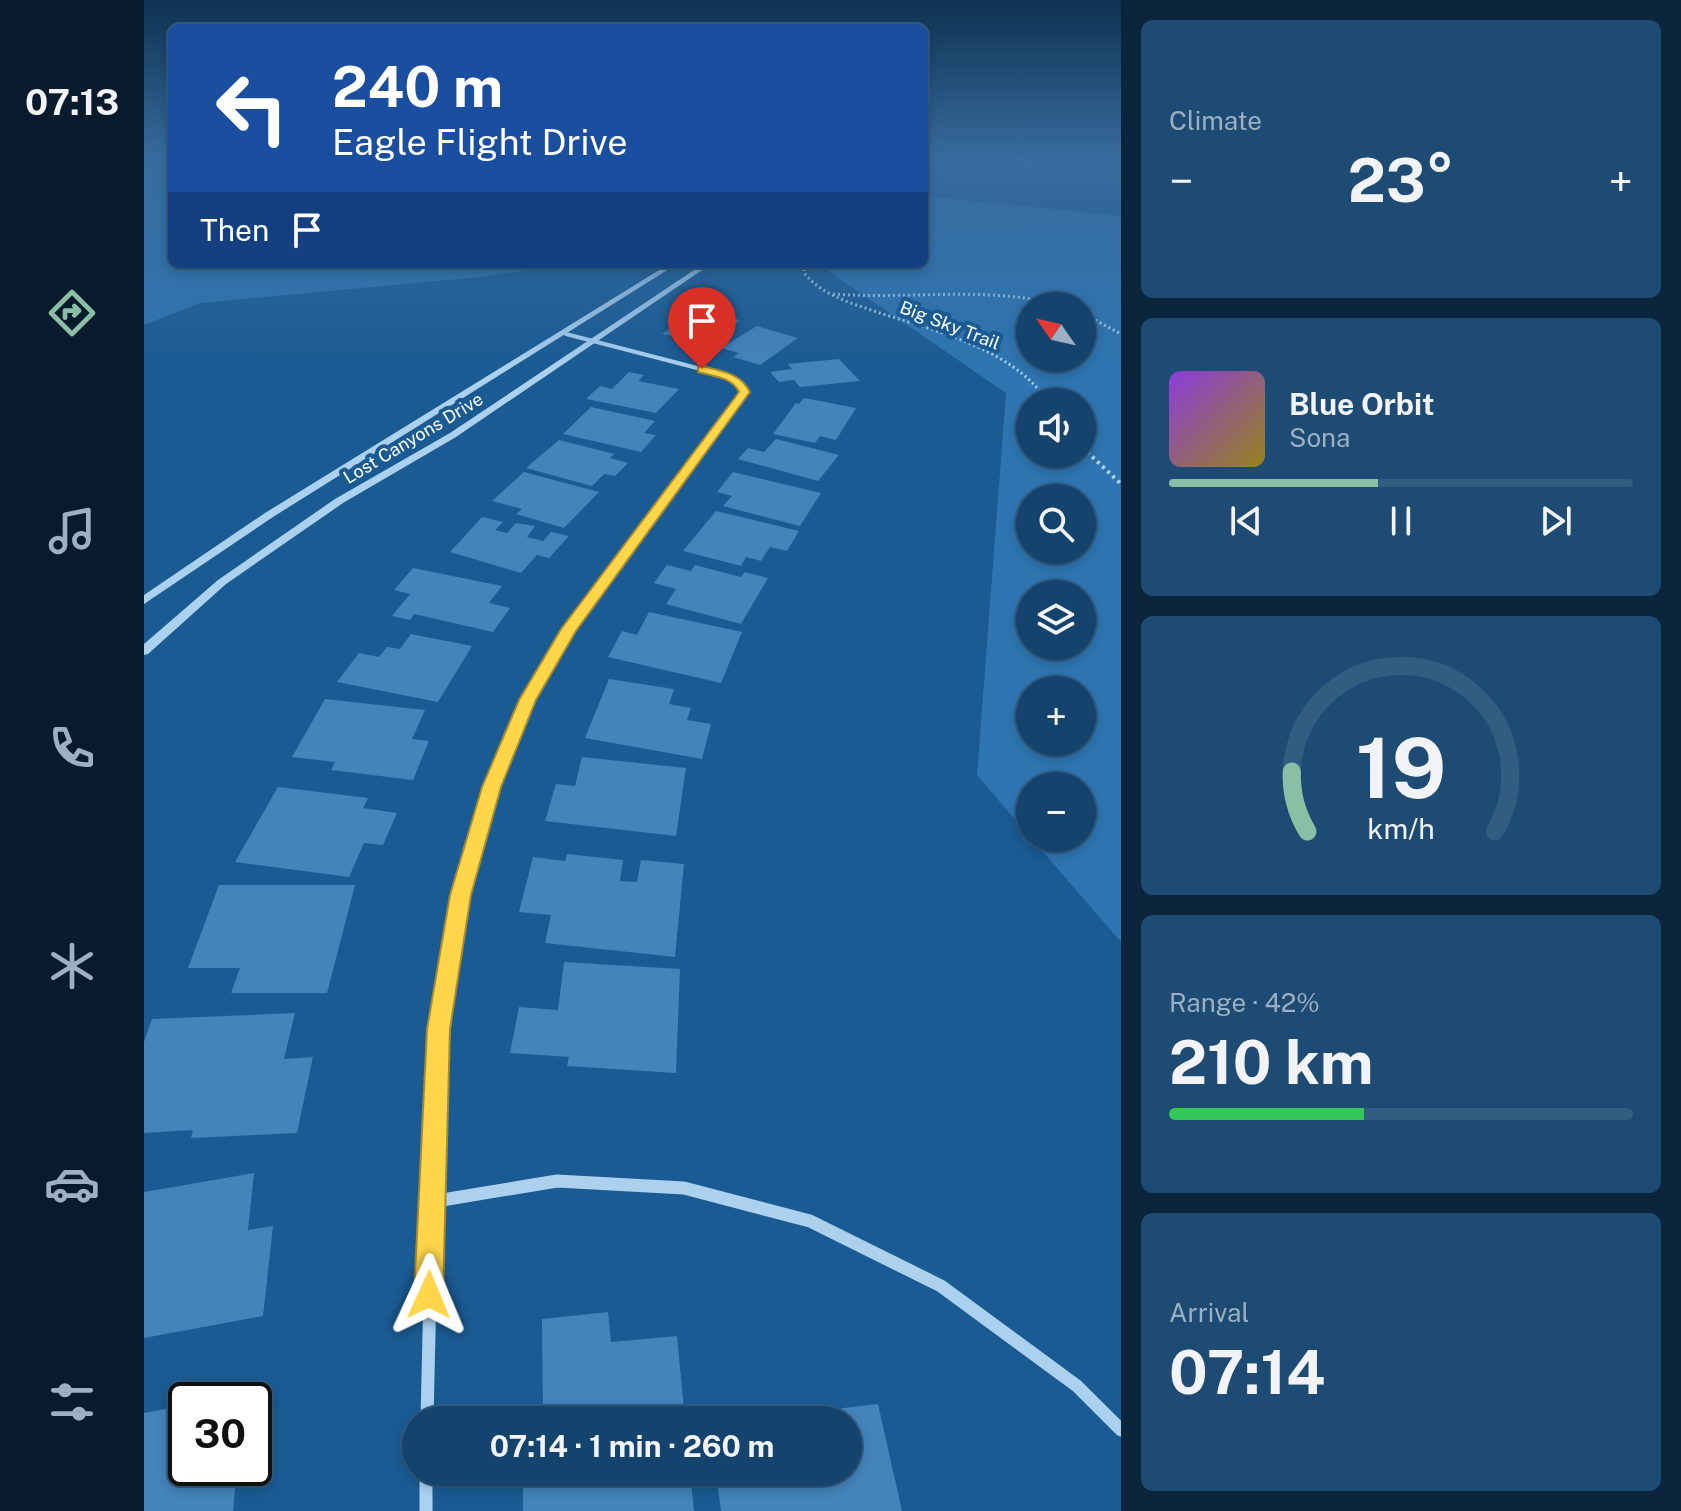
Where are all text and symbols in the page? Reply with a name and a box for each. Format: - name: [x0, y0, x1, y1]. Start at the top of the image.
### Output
- text: 240 m: [332, 54, 503, 120]
- icon: left: [200, 56, 304, 160]
- text: 07:13: [25, 81, 119, 123]
- text: Climate: [1169, 105, 1262, 136]
- text: Eagle Flight Drive: [332, 121, 628, 163]
- text: 23°: [1348, 145, 1454, 216]
- text: −: [1169, 155, 1193, 207]
- text: +: [1609, 155, 1633, 207]
- icon: arrive: [285, 208, 329, 252]
- text: Then: [200, 212, 269, 248]
- icon: directions: [44, 285, 100, 341]
- pin: [668, 287, 736, 369]
- north arrow: [1016, 292, 1096, 372]
- map controls: [1016, 292, 1096, 852]
- street label: Big Sky Trail: [897, 296, 1003, 354]
- icon: arrive: [680, 299, 724, 343]
- text: Blue Orbit: [1289, 386, 1435, 422]
- street label: Lost Canyons Drive: [339, 388, 487, 488]
- button: sound: [1016, 388, 1096, 468]
- text: Sona: [1289, 422, 1350, 453]
- button: search: [1016, 484, 1096, 564]
- icon: previous: [1224, 499, 1268, 543]
- icon: pause: [1379, 499, 1423, 543]
- icon: next: [1534, 499, 1578, 543]
- icon: music: [44, 503, 100, 559]
- button: layers: [1016, 580, 1096, 660]
- button: +: [1016, 676, 1096, 756]
- text: 19: [1356, 718, 1446, 816]
- icon: phone: [44, 720, 100, 776]
- button: −: [1016, 772, 1096, 852]
- text: km/h: [1367, 812, 1435, 845]
- icon: climate: [44, 938, 100, 994]
- text: Range · 42%: [1169, 987, 1320, 1018]
- text: 210 km: [1169, 1027, 1373, 1098]
- icon: car: [44, 1156, 100, 1212]
- position arrow: [387, 1253, 471, 1337]
- text: Arrival: [1169, 1297, 1249, 1328]
- text: 07:14: [1169, 1337, 1325, 1408]
- icon: filters: [44, 1374, 100, 1430]
- speed limit sign: 30: [168, 1382, 272, 1486]
- text: 07:14 · 1 min · 260 m: [490, 1428, 774, 1464]

